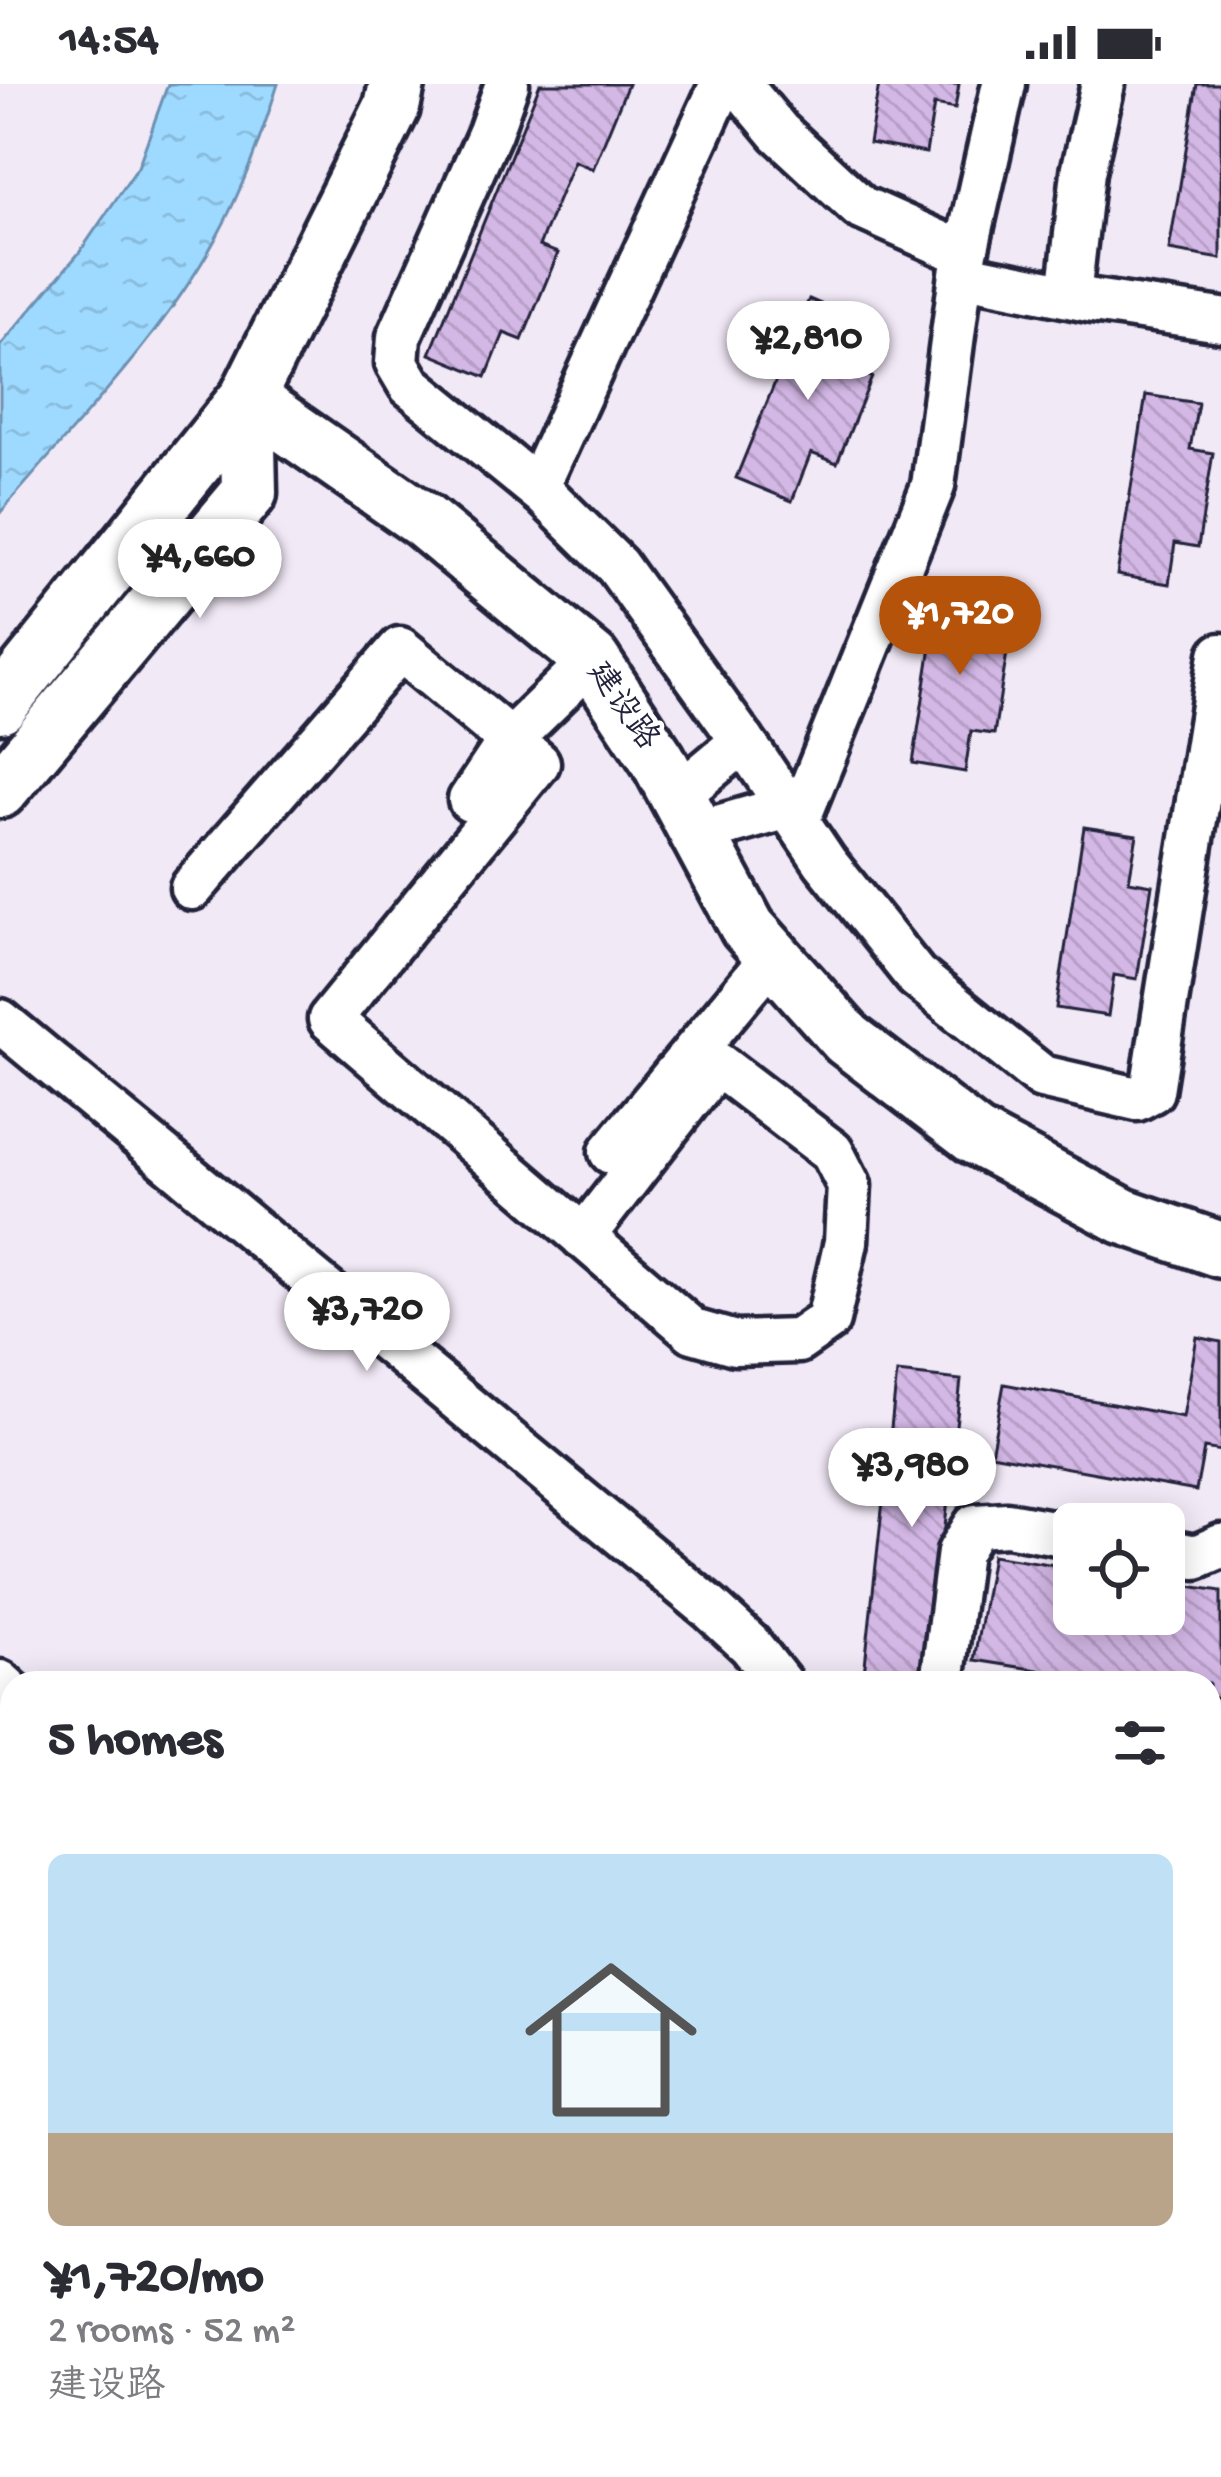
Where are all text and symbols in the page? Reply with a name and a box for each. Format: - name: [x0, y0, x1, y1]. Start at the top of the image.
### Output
- text: 14:54: [60, 16, 159, 69]
- pin: ¥2,810: [710, 301, 906, 403]
- text: ¥2,810: [754, 317, 862, 363]
- pin: ¥4,660: [102, 519, 298, 621]
- text: ¥4,660: [145, 535, 255, 581]
- pin: ¥1,720: [862, 576, 1058, 678]
- text: ¥1,720: [906, 592, 1014, 638]
- street label: 建设路: [577, 654, 667, 758]
- pin: ¥3,720: [269, 1272, 465, 1374]
- text: ¥3,720: [311, 1288, 423, 1334]
- pin: ¥3,980: [814, 1428, 1010, 1530]
- text: ¥3,980: [855, 1444, 969, 1490]
- map controls: [1053, 1503, 1185, 1635]
- button: locate: [1053, 1503, 1185, 1635]
- icon: filters: [1107, 1710, 1173, 1776]
- text: 5 homes: [48, 1713, 222, 1773]
- icon: home: [503, 1932, 719, 2148]
- text: ¥1,720/mo: [48, 2250, 264, 2310]
- text: 2 rooms · 52 m²: [48, 2310, 295, 2356]
- text: 建设路: [48, 2366, 165, 2412]

